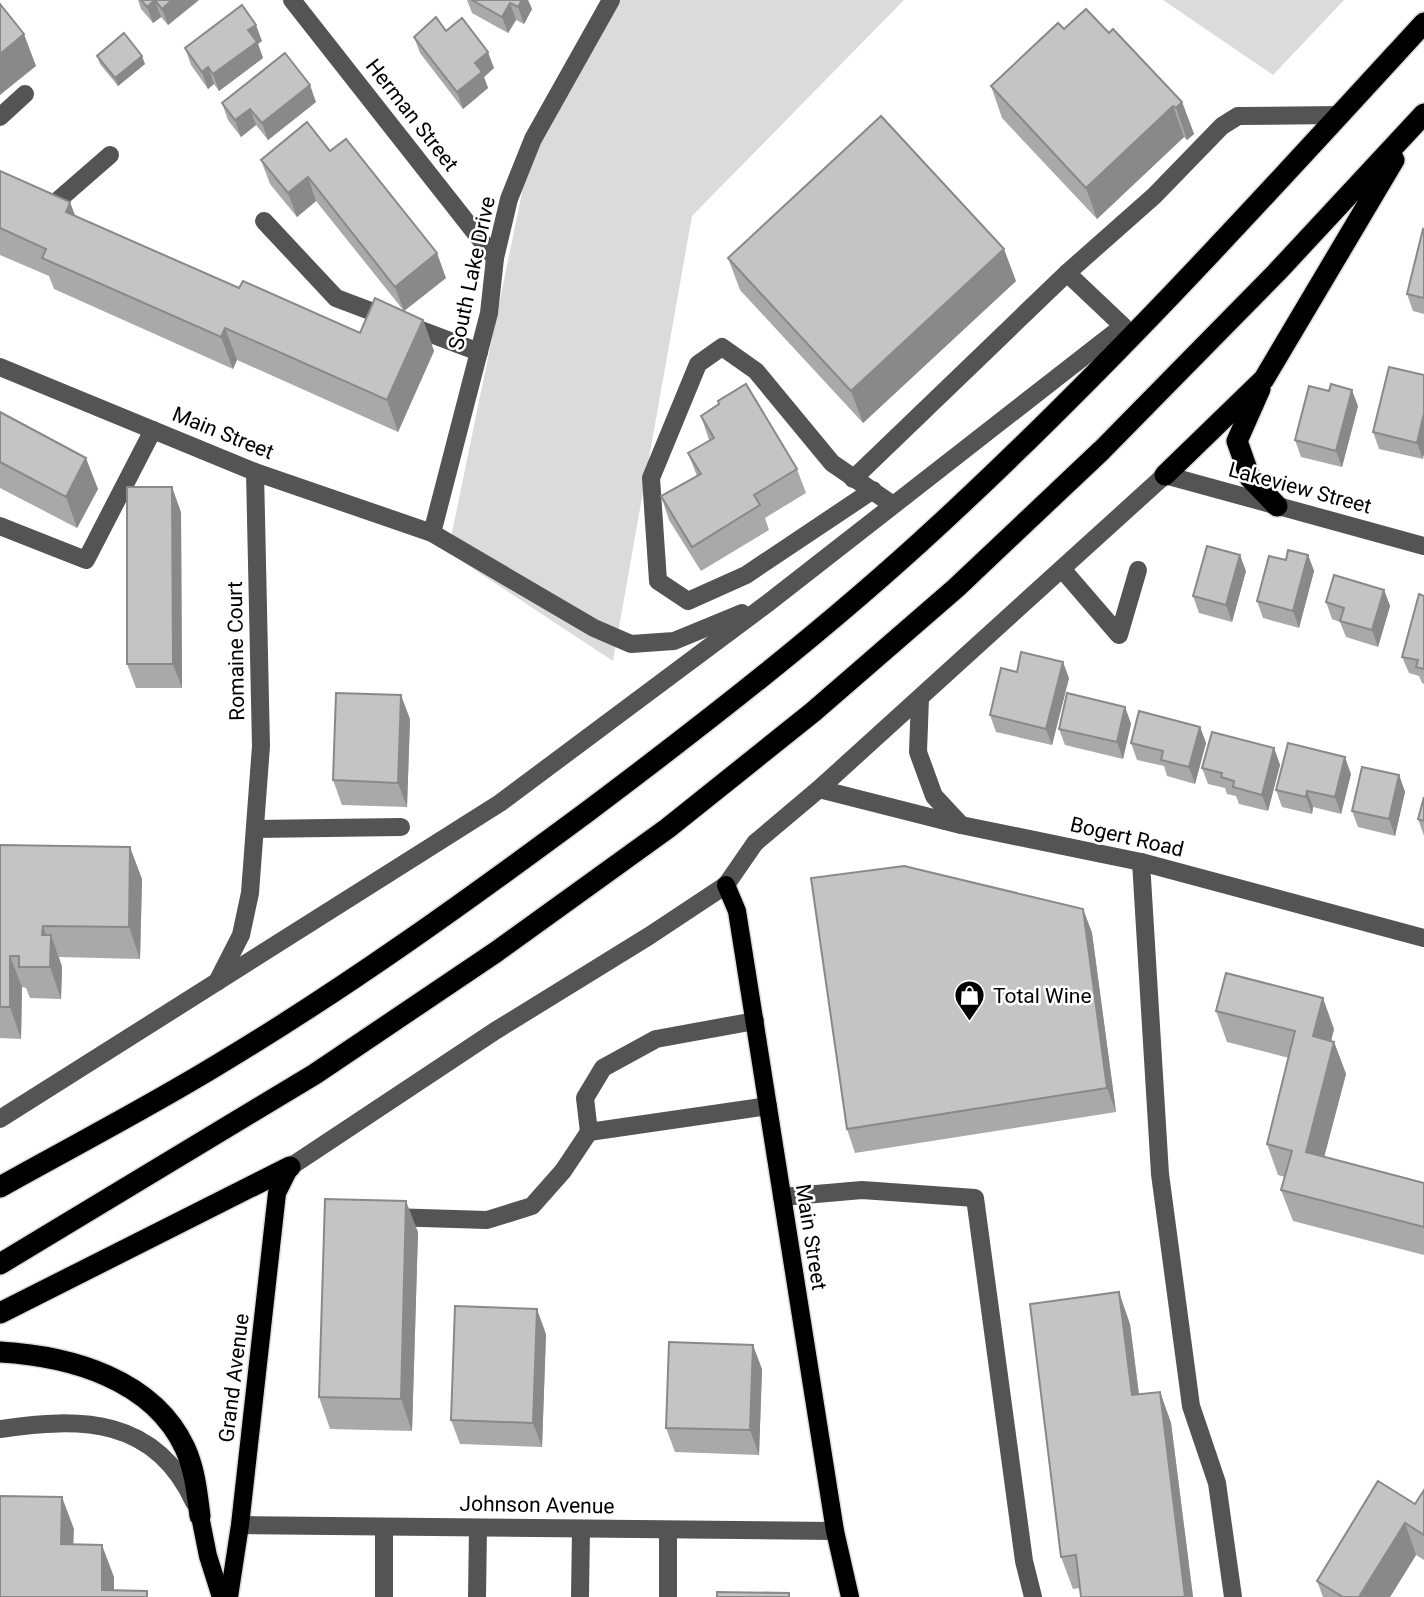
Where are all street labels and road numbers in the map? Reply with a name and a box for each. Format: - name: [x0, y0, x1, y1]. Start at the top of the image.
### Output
- street label: Herman Street: [361, 54, 463, 176]
- street label: South Lake Drive: [444, 194, 500, 352]
- street label: Main Street: [169, 402, 277, 464]
- street label: Lakeview Street: [1226, 457, 1374, 519]
- street label: Romaine Court: [223, 581, 249, 721]
- street label: Bogert Road: [1068, 812, 1186, 862]
- street label: Main Street: [791, 1182, 831, 1292]
- street label: Grand Avenue: [214, 1312, 254, 1444]
- street label: Johnson Avenue: [459, 1492, 615, 1518]

